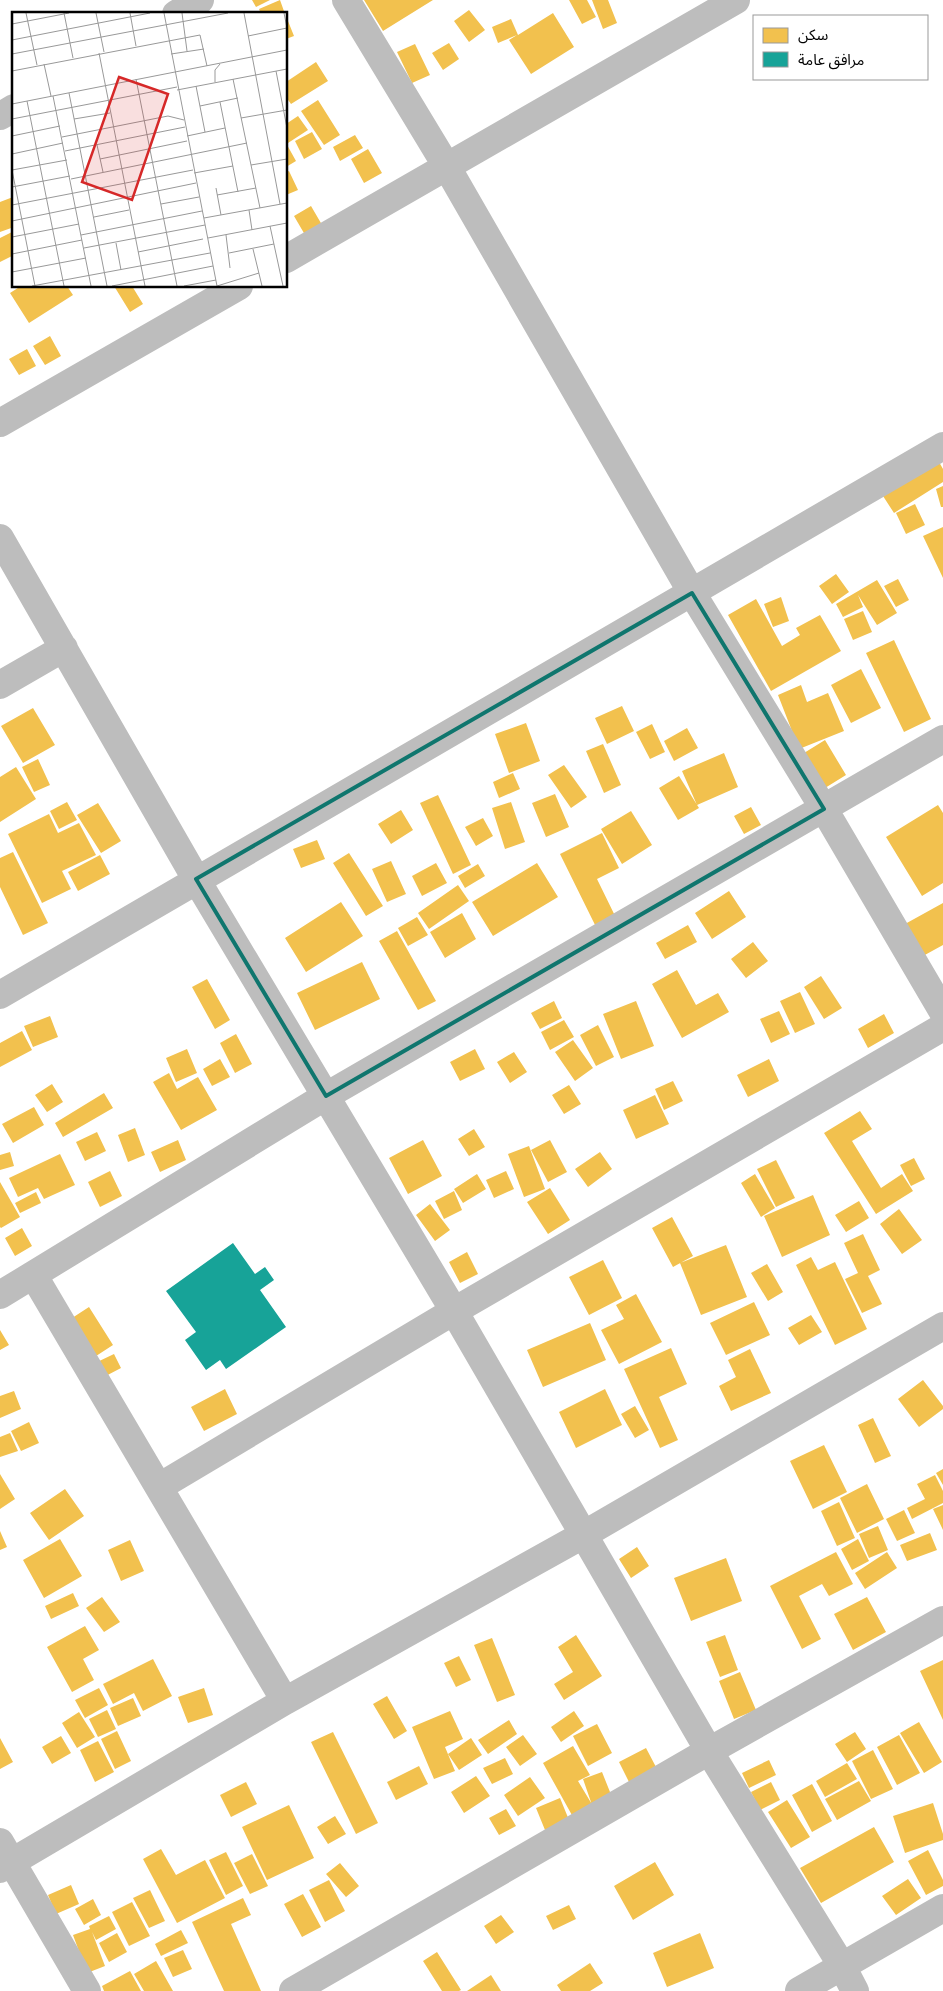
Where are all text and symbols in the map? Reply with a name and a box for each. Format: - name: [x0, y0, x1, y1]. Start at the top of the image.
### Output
- inset map: [12, 12, 288, 288]
- legend: [753, 15, 928, 80]
- text: سكن: [798, 26, 829, 44]
- text: مرافق عامة: [798, 51, 864, 70]

